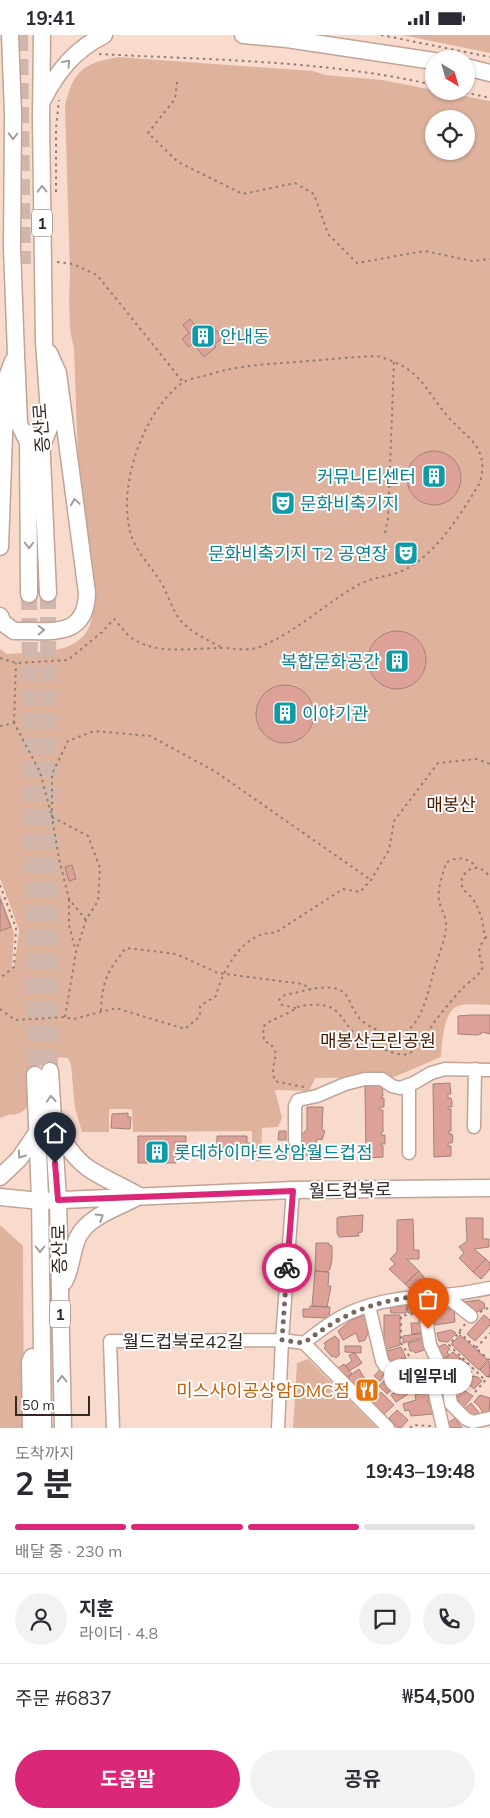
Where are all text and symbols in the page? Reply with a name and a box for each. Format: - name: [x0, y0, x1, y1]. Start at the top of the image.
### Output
- text: 19:41: [25, 6, 75, 30]
- north arrow: [425, 50, 475, 100]
- map controls: [425, 50, 475, 160]
- one-way arrow: [61, 60, 70, 69]
- button: locate: [425, 110, 475, 160]
- one-way arrow: [8, 132, 18, 140]
- one-way arrow: [37, 184, 47, 192]
- road number: 1: [32, 209, 52, 237]
- building icon: 안내동: [190, 323, 216, 349]
- place label: 안내동: [220, 325, 270, 348]
- street label: 증산로: [28, 402, 54, 454]
- building icon: 커뮤니티센터: [421, 463, 447, 489]
- place label: 커뮤니티센터: [317, 465, 416, 488]
- theatre icon: 문화비축기지: [270, 490, 296, 516]
- place label: 문화비축기지: [300, 492, 399, 515]
- one-way arrow: [70, 497, 81, 505]
- theatre icon: 문화비축기지 T2 공연장: [393, 540, 419, 566]
- one-way arrow: [24, 542, 34, 550]
- place label: 문화비축기지 T2 공연장: [208, 542, 388, 565]
- one-way arrow: [38, 625, 46, 636]
- building icon: 복합문화공간: [384, 648, 410, 674]
- place label: 복합문화공간: [281, 650, 380, 673]
- building icon: 이야기관: [272, 700, 298, 726]
- place label: 이야기관: [302, 702, 369, 725]
- park label: 매봉산: [426, 793, 476, 816]
- park label: 매봉산근린공원: [320, 1029, 436, 1052]
- one-way arrow: [46, 1095, 57, 1103]
- pin: [34, 1112, 76, 1163]
- icon: home: [41, 1119, 69, 1147]
- building icon: 롯데하이마트상암월드컵점: [144, 1139, 170, 1165]
- place label: 롯데하이마트상암월드컵점: [174, 1141, 373, 1164]
- one-way arrow: [18, 1150, 27, 1159]
- street label: 월드컵북로: [308, 1178, 392, 1202]
- one-way arrow: [94, 1213, 103, 1223]
- street label: 증산로: [47, 1224, 71, 1274]
- courier: [262, 1243, 312, 1293]
- one-way arrow: [35, 1246, 45, 1254]
- icon: bike: [273, 1254, 301, 1282]
- pin: [407, 1278, 449, 1329]
- icon: bag: [414, 1285, 442, 1313]
- road number: 1: [50, 1301, 70, 1327]
- street label: 월드컵북로42길: [123, 1330, 243, 1353]
- callout: 네일무네: [384, 1359, 472, 1394]
- text: 네일무네: [399, 1366, 457, 1386]
- one-way arrow: [56, 1375, 67, 1383]
- restaurant icon: 미스사이공상암DMC점: [354, 1377, 380, 1403]
- place label: 미스사이공상암DMC점: [176, 1379, 350, 1402]
- scale bar: [15, 1393, 90, 1416]
- text: 50 m: [22, 1396, 55, 1414]
- text: 도착까지: [15, 1443, 74, 1463]
- text: 19:43–19:48: [365, 1459, 475, 1483]
- text: 2 분: [15, 1463, 72, 1503]
- text: 배달 중 · 230 m: [15, 1541, 122, 1561]
- button: person: [15, 1593, 67, 1645]
- button: chat: [359, 1593, 411, 1645]
- button: phone: [423, 1593, 475, 1645]
- text: 지훈: [79, 1596, 114, 1620]
- text: 라이더 · 4.8: [79, 1623, 158, 1643]
- text: ₩54,500: [402, 1684, 475, 1708]
- text: 주문 #6837: [15, 1686, 112, 1710]
- button: 도움말: [15, 1750, 240, 1808]
- button: 공유: [250, 1750, 475, 1808]

